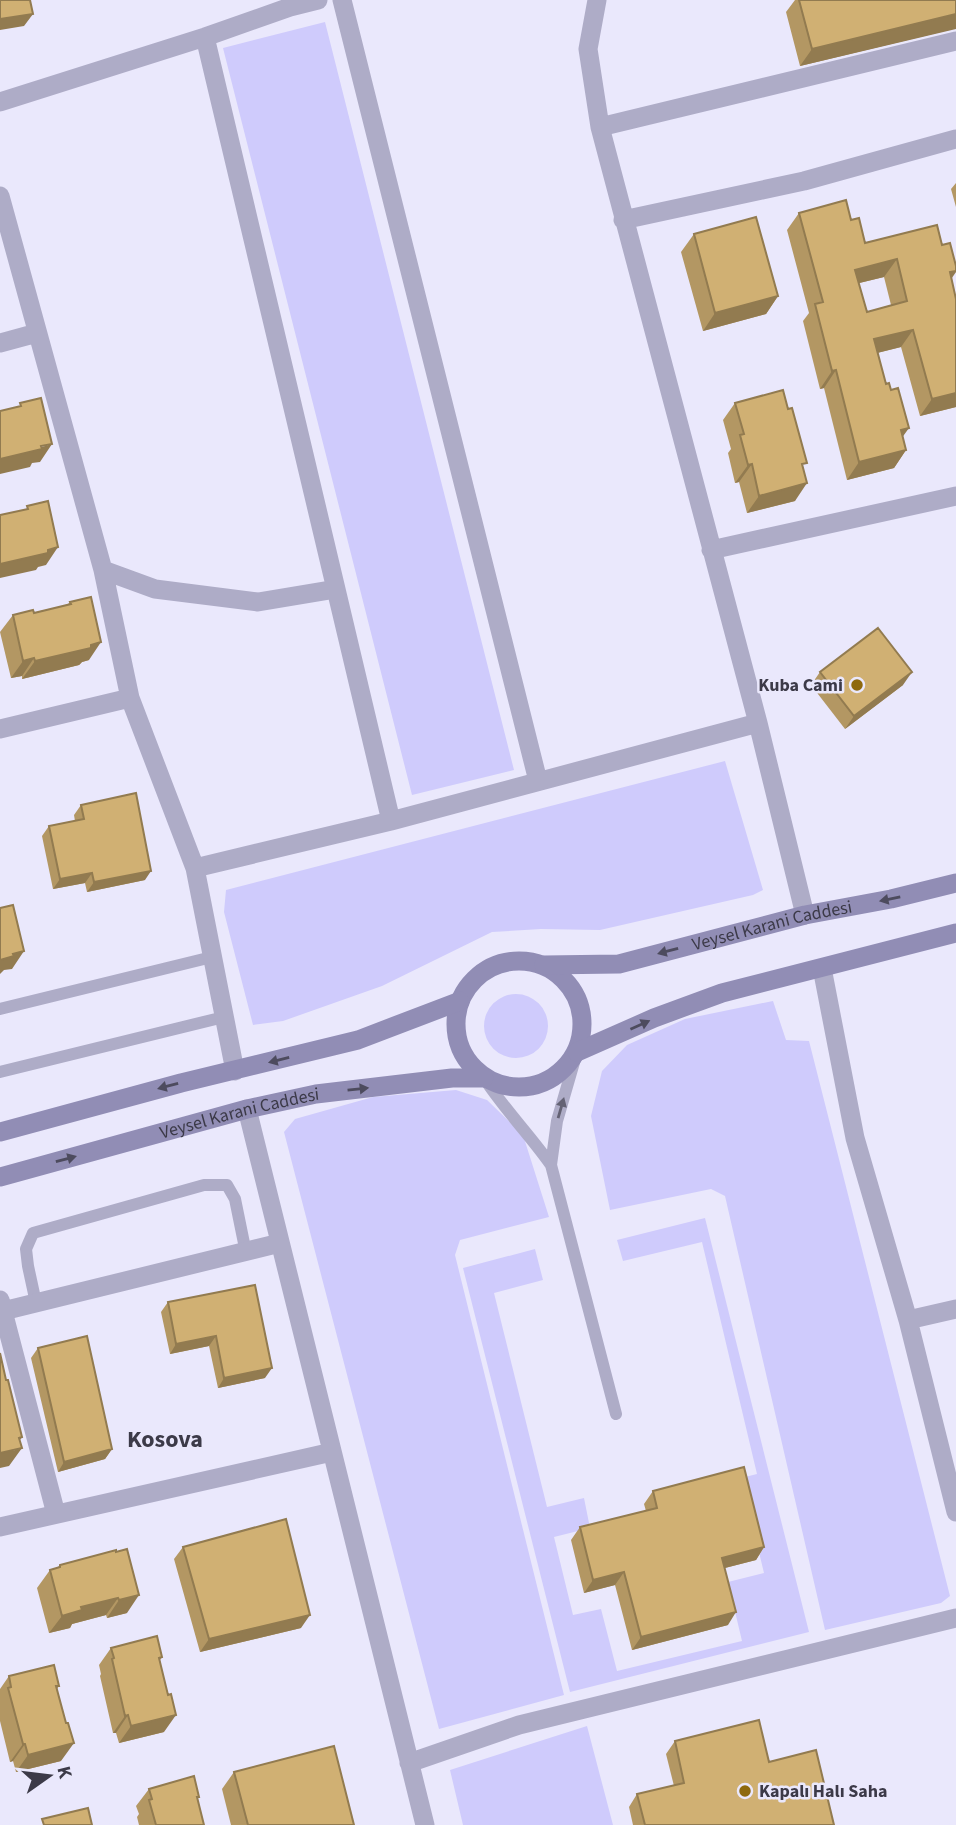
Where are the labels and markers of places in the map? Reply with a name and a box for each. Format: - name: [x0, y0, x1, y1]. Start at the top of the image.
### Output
- place label: Kuba Cami: [758, 673, 843, 698]
- marker: Kuba Cami: [849, 677, 865, 693]
- place label: Kapalı Halı Saha: [759, 1779, 887, 1804]
- marker: Kapalı Halı Saha: [737, 1783, 753, 1799]

